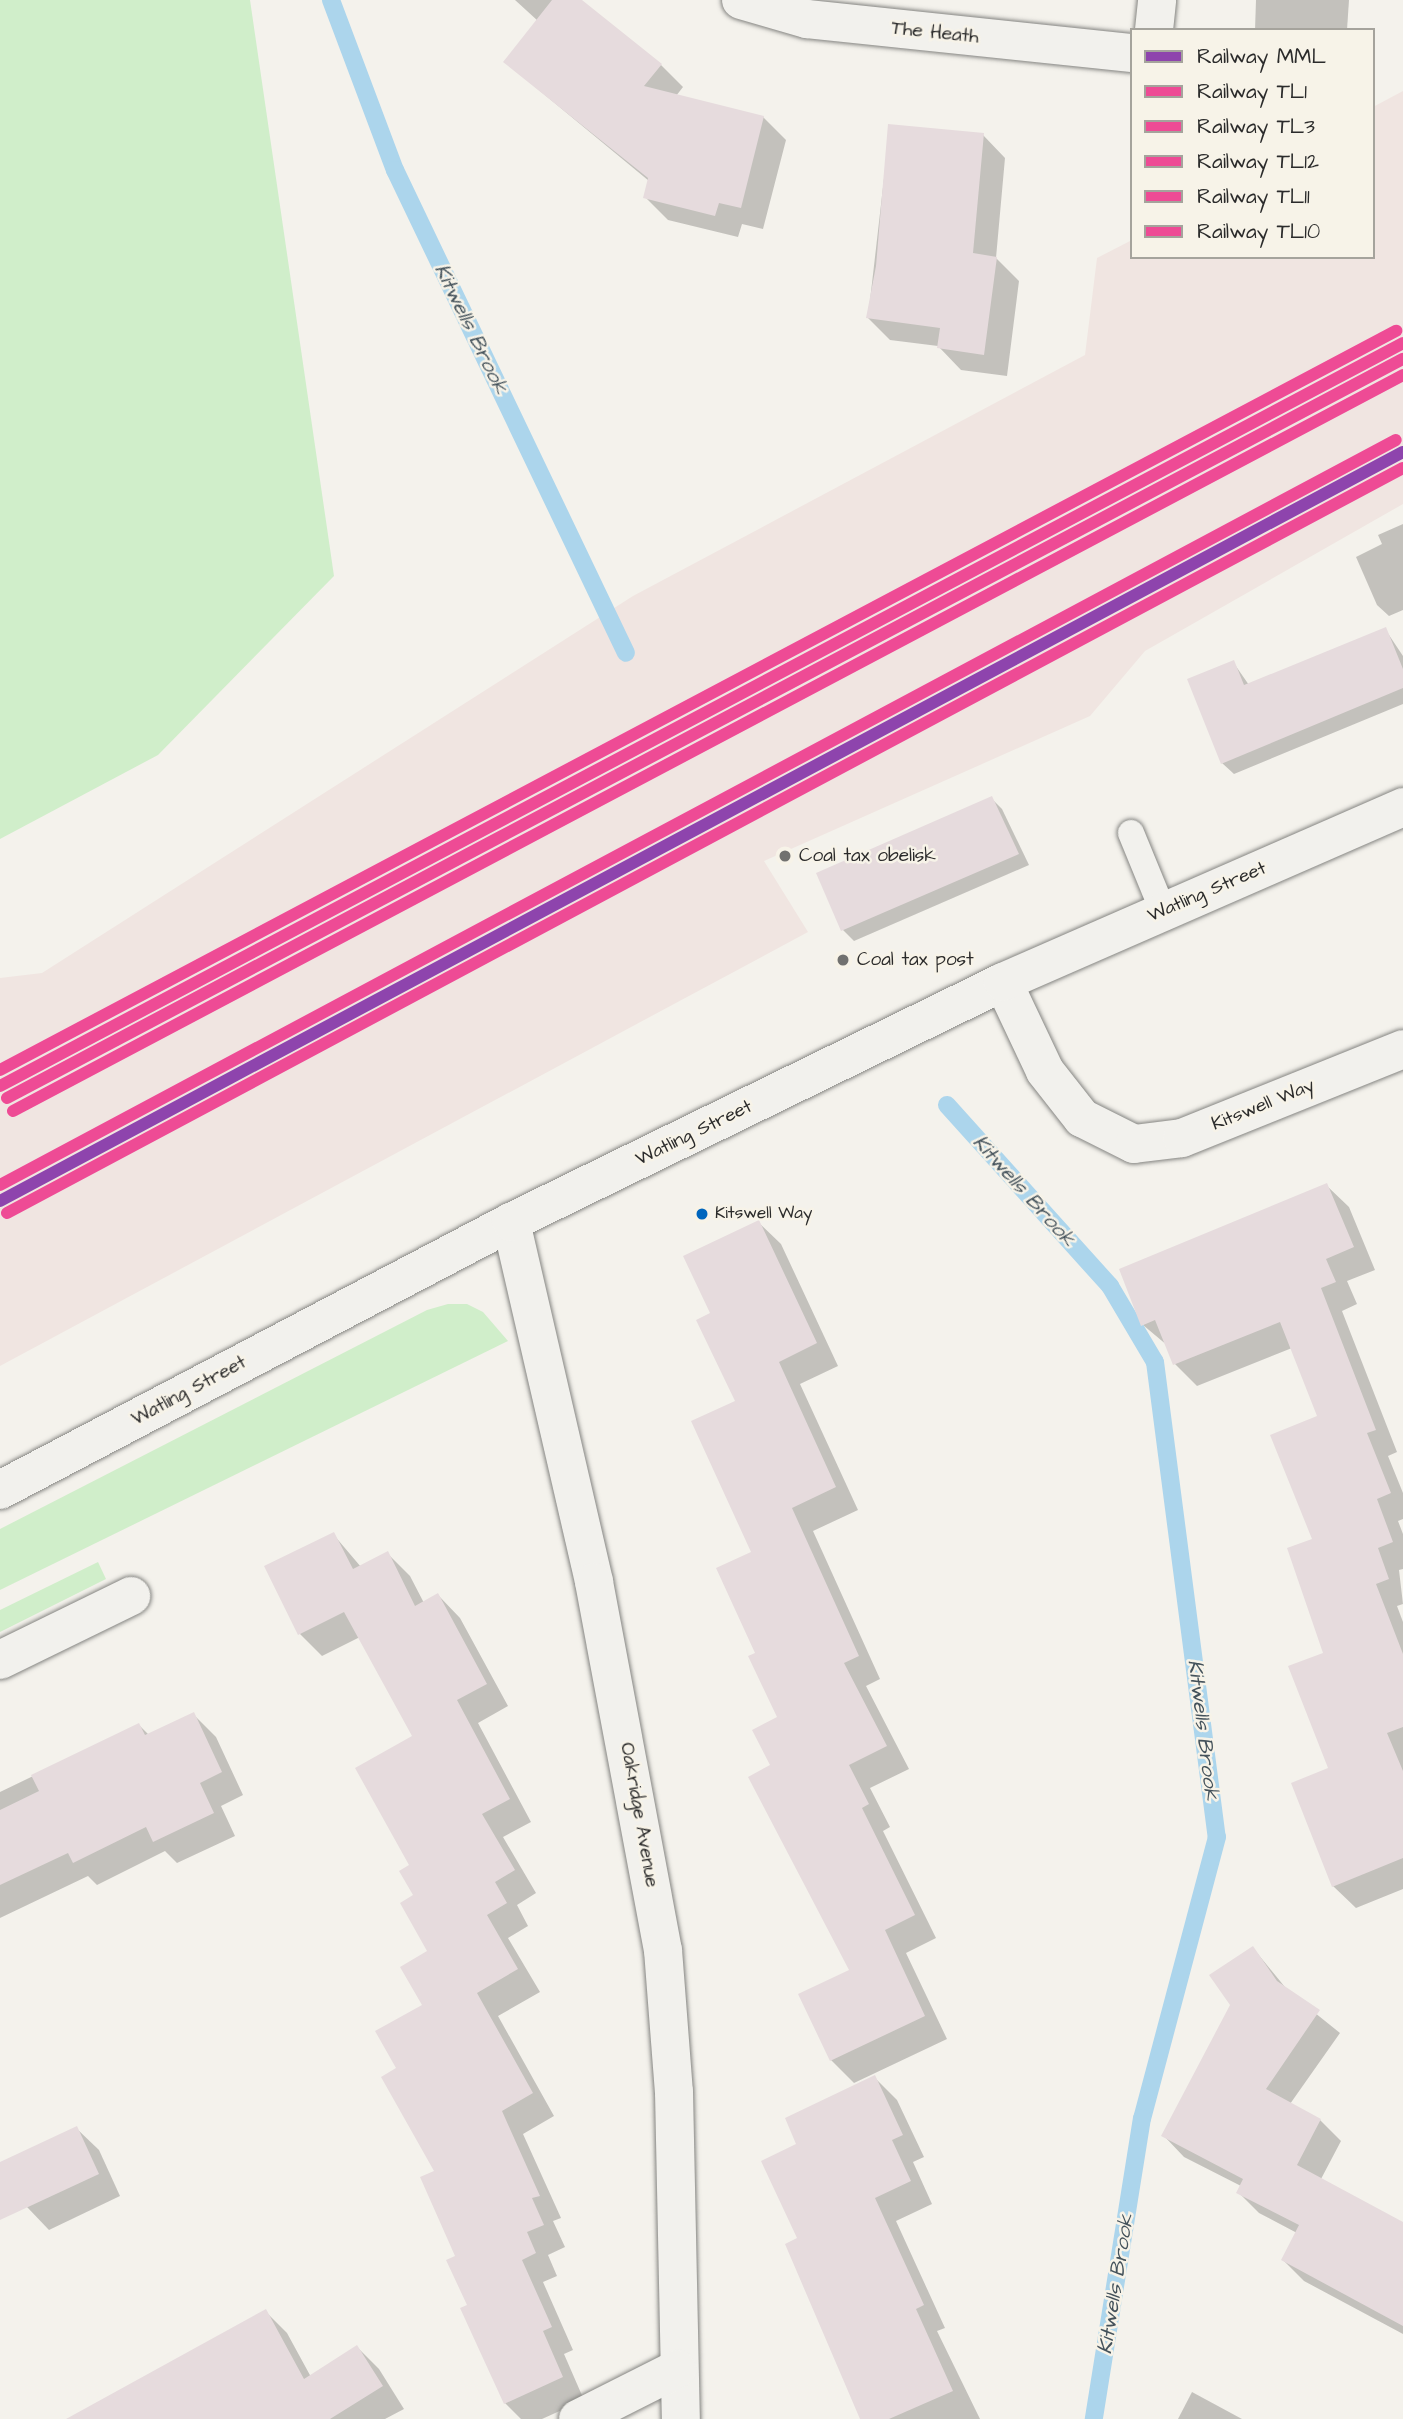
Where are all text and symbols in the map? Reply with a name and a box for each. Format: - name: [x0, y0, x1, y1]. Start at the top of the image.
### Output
- street label: The Heath: [890, 17, 980, 49]
- legend: [1130, 28, 1375, 259]
- text: Railway MML: [1197, 42, 1326, 71]
- text: Railway TL1: [1197, 77, 1307, 106]
- text: Railway TL3: [1197, 112, 1315, 141]
- text: Railway TL12: [1197, 147, 1319, 176]
- text: Railway TL11: [1197, 182, 1310, 211]
- text: Railway TL10: [1197, 217, 1320, 246]
- water label: Kitwells Brook: [429, 260, 513, 398]
- place label: Coal tax obelisk: [799, 845, 936, 867]
- marker: Coal tax obelisk: [777, 848, 793, 864]
- street label: Watling Street: [1144, 857, 1270, 927]
- place label: Coal tax post: [857, 949, 974, 971]
- marker: Coal tax post: [835, 952, 851, 968]
- street label: Kitswell Way: [1208, 1074, 1318, 1136]
- street label: Watling Street: [632, 1095, 756, 1171]
- water label: Kitwells Brook: [967, 1130, 1081, 1252]
- place label: Kitswell Way: [715, 1204, 812, 1224]
- marker: Kitswell Way: [695, 1207, 709, 1221]
- street label: Watling Street: [128, 1351, 250, 1431]
- water label: Kitwells Brook: [1182, 1658, 1224, 1802]
- street label: Oakridge Avenue: [615, 1741, 663, 1889]
- water label: Kitwells Brook: [1093, 2212, 1139, 2356]

